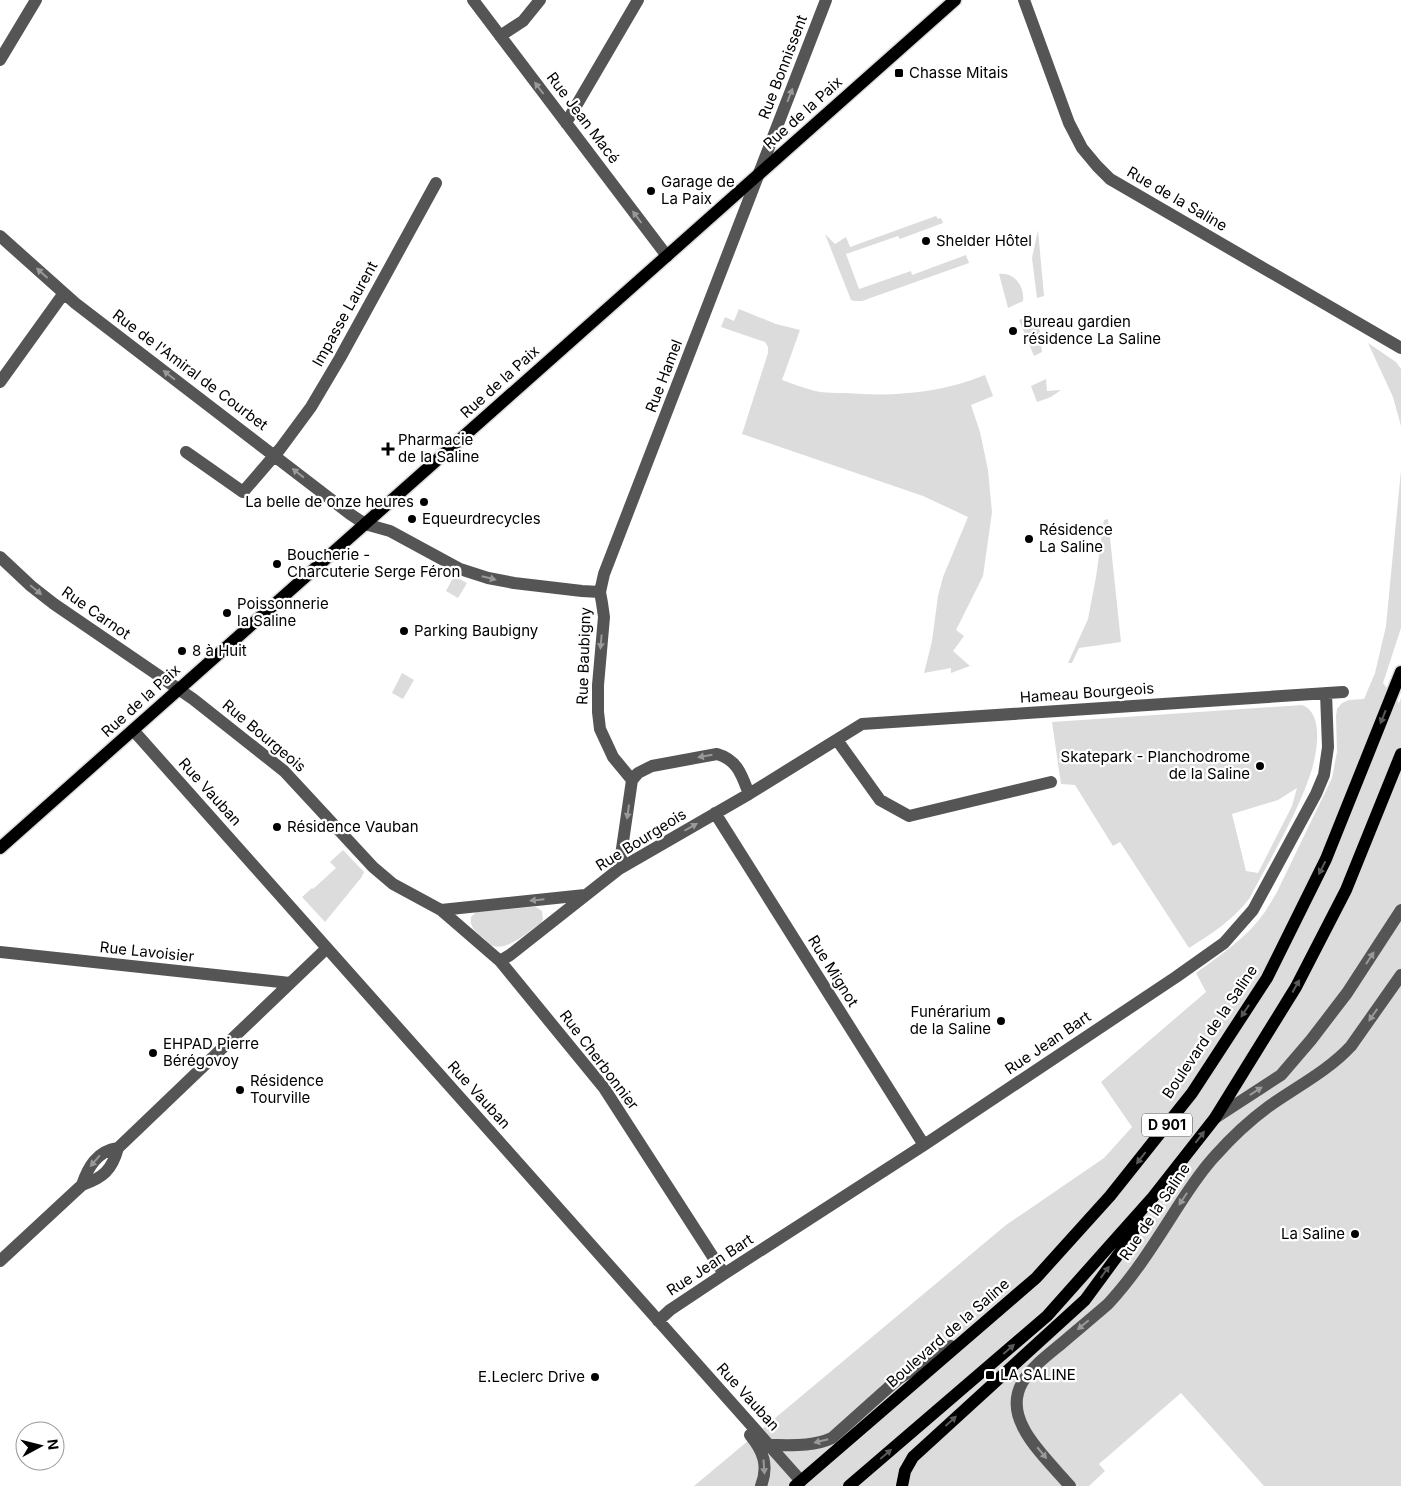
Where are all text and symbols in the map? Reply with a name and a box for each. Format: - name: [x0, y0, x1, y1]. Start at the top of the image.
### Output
- street label: Rue Bonnissent: [754, 12, 811, 122]
- place label: Chasse Mitais: [909, 63, 1008, 82]
- marker: Chasse Mitais: [893, 67, 905, 79]
- street label: Rue Jean Macé: [543, 68, 624, 167]
- street label: Rue de la Paix: [759, 72, 846, 153]
- one-way arrow: [534, 81, 544, 94]
- one-way arrow: [787, 87, 794, 102]
- street label: Rue de la Saline: [1124, 162, 1231, 235]
- place label: Garage de La Paix: [661, 172, 735, 208]
- marker: Garage de La Paix: [645, 185, 657, 197]
- one-way arrow: [632, 210, 642, 224]
- place label: Shelder Hôtel: [936, 231, 1032, 250]
- marker: Shelder Hôtel: [920, 235, 932, 247]
- street label: Impasse Laurent: [308, 258, 381, 370]
- one-way arrow: [36, 268, 48, 279]
- street label: Rue de l'Amiral de Courbet: [109, 305, 272, 434]
- place label: Bureau gardien résidence La Saline: [1023, 312, 1161, 348]
- marker: Bureau gardien résidence La Saline: [1007, 325, 1019, 337]
- street label: Rue Hamel: [641, 337, 686, 415]
- street label: Rue de la Paix: [456, 341, 543, 422]
- one-way arrow: [162, 370, 175, 380]
- place label: Pharmacie de la Saline: [398, 430, 479, 466]
- marker: Pharmacie de la Saline: [382, 443, 394, 455]
- one-way arrow: [292, 468, 305, 479]
- place label: La belle de onze heures: [245, 492, 414, 511]
- marker: La belle de onze heures: [418, 496, 430, 508]
- place label: Equeurdrecycles: [422, 509, 541, 528]
- marker: Equeurdrecycles: [406, 513, 418, 525]
- place label: Résidence La Saline: [1039, 520, 1113, 556]
- marker: Résidence La Saline: [1023, 533, 1035, 545]
- place label: Boucherie - Charcuterie Serge Féron: [287, 545, 460, 581]
- marker: Boucherie - Charcuterie Serge Féron: [271, 558, 283, 570]
- one-way arrow: [481, 574, 496, 582]
- street label: Rue Carnot: [58, 582, 134, 643]
- one-way arrow: [29, 584, 42, 595]
- place label: Poissonnerie la Saline: [237, 594, 329, 630]
- street label: Rue Baubigny: [572, 606, 595, 705]
- marker: Poissonnerie la Saline: [221, 607, 233, 619]
- place label: Parking Baubigny: [414, 621, 539, 640]
- marker: Parking Baubigny: [398, 625, 410, 637]
- one-way arrow: [597, 635, 605, 651]
- place label: 8 à Huit: [192, 641, 247, 660]
- marker: 8 à Huit: [176, 645, 188, 657]
- street label: Rue de la Paix: [97, 660, 184, 741]
- street label: Hameau Bourgeois: [1019, 678, 1155, 707]
- street label: Rue Bourgeois: [219, 695, 310, 776]
- one-way arrow: [1379, 710, 1386, 725]
- place label: Skatepark - Planchodrome de la Saline: [1061, 747, 1250, 783]
- one-way arrow: [696, 753, 712, 761]
- street label: Rue Vauban: [175, 754, 246, 830]
- marker: Skatepark - Planchodrome de la Saline: [1254, 760, 1266, 772]
- street label: Rue Bourgeois: [592, 804, 690, 875]
- one-way arrow: [623, 804, 631, 820]
- place label: Résidence Vauban: [287, 817, 419, 836]
- marker: Résidence Vauban: [271, 821, 283, 833]
- one-way arrow: [684, 823, 699, 831]
- one-way arrow: [1318, 861, 1326, 875]
- one-way arrow: [529, 896, 545, 904]
- street label: Rue Mignot: [804, 932, 863, 1010]
- street label: Rue Lavoisier: [99, 937, 196, 966]
- one-way arrow: [1365, 951, 1375, 964]
- street label: Boulevard de la Saline: [1158, 961, 1261, 1102]
- one-way arrow: [1292, 979, 1301, 992]
- place label: Funérarium de la Saline: [910, 1002, 991, 1038]
- one-way arrow: [1240, 1004, 1250, 1018]
- street label: Rue Cherbonnier: [556, 1006, 643, 1114]
- street label: Rue Jean Bart: [1001, 1007, 1094, 1078]
- one-way arrow: [1368, 1008, 1378, 1022]
- marker: Funérarium de la Saline: [995, 1015, 1007, 1027]
- place label: EHPAD Pierre Bérégovoy: [163, 1034, 259, 1070]
- marker: EHPAD Pierre Bérégovoy: [147, 1047, 159, 1059]
- street label: Rue Vauban: [444, 1057, 515, 1133]
- place label: Résidence Tourville: [250, 1071, 324, 1107]
- marker: Résidence Tourville: [234, 1084, 246, 1096]
- one-way arrow: [1249, 1086, 1262, 1096]
- road number: D 901: [1142, 1114, 1192, 1136]
- one-way arrow: [1194, 1131, 1205, 1144]
- one-way arrow: [1135, 1151, 1146, 1164]
- one-way arrow: [89, 1155, 100, 1168]
- street label: Rue de la Saline: [1115, 1160, 1194, 1264]
- one-way arrow: [1178, 1192, 1188, 1206]
- place label: La Saline: [1281, 1224, 1345, 1243]
- marker: La Saline: [1349, 1228, 1361, 1240]
- street label: Rue Jean Bart: [663, 1229, 757, 1300]
- one-way arrow: [1100, 1265, 1110, 1279]
- street label: Boulevard de la Saline: [882, 1274, 1013, 1391]
- one-way arrow: [1077, 1320, 1090, 1331]
- one-way arrow: [1003, 1343, 1016, 1354]
- street label: Rue Vauban: [713, 1359, 784, 1435]
- place label: LA SALINE: [1000, 1365, 1076, 1384]
- place label: E.Leclerc Drive: [478, 1367, 585, 1386]
- marker: LA SALINE: [984, 1369, 996, 1381]
- marker: E.Leclerc Drive: [589, 1371, 601, 1383]
- one-way arrow: [945, 1415, 957, 1427]
- north arrow: [15, 1421, 65, 1471]
- one-way arrow: [814, 1437, 829, 1445]
- text: N: [44, 1438, 62, 1451]
- one-way arrow: [1036, 1447, 1047, 1459]
- one-way arrow: [879, 1449, 892, 1460]
- one-way arrow: [760, 1460, 768, 1476]

